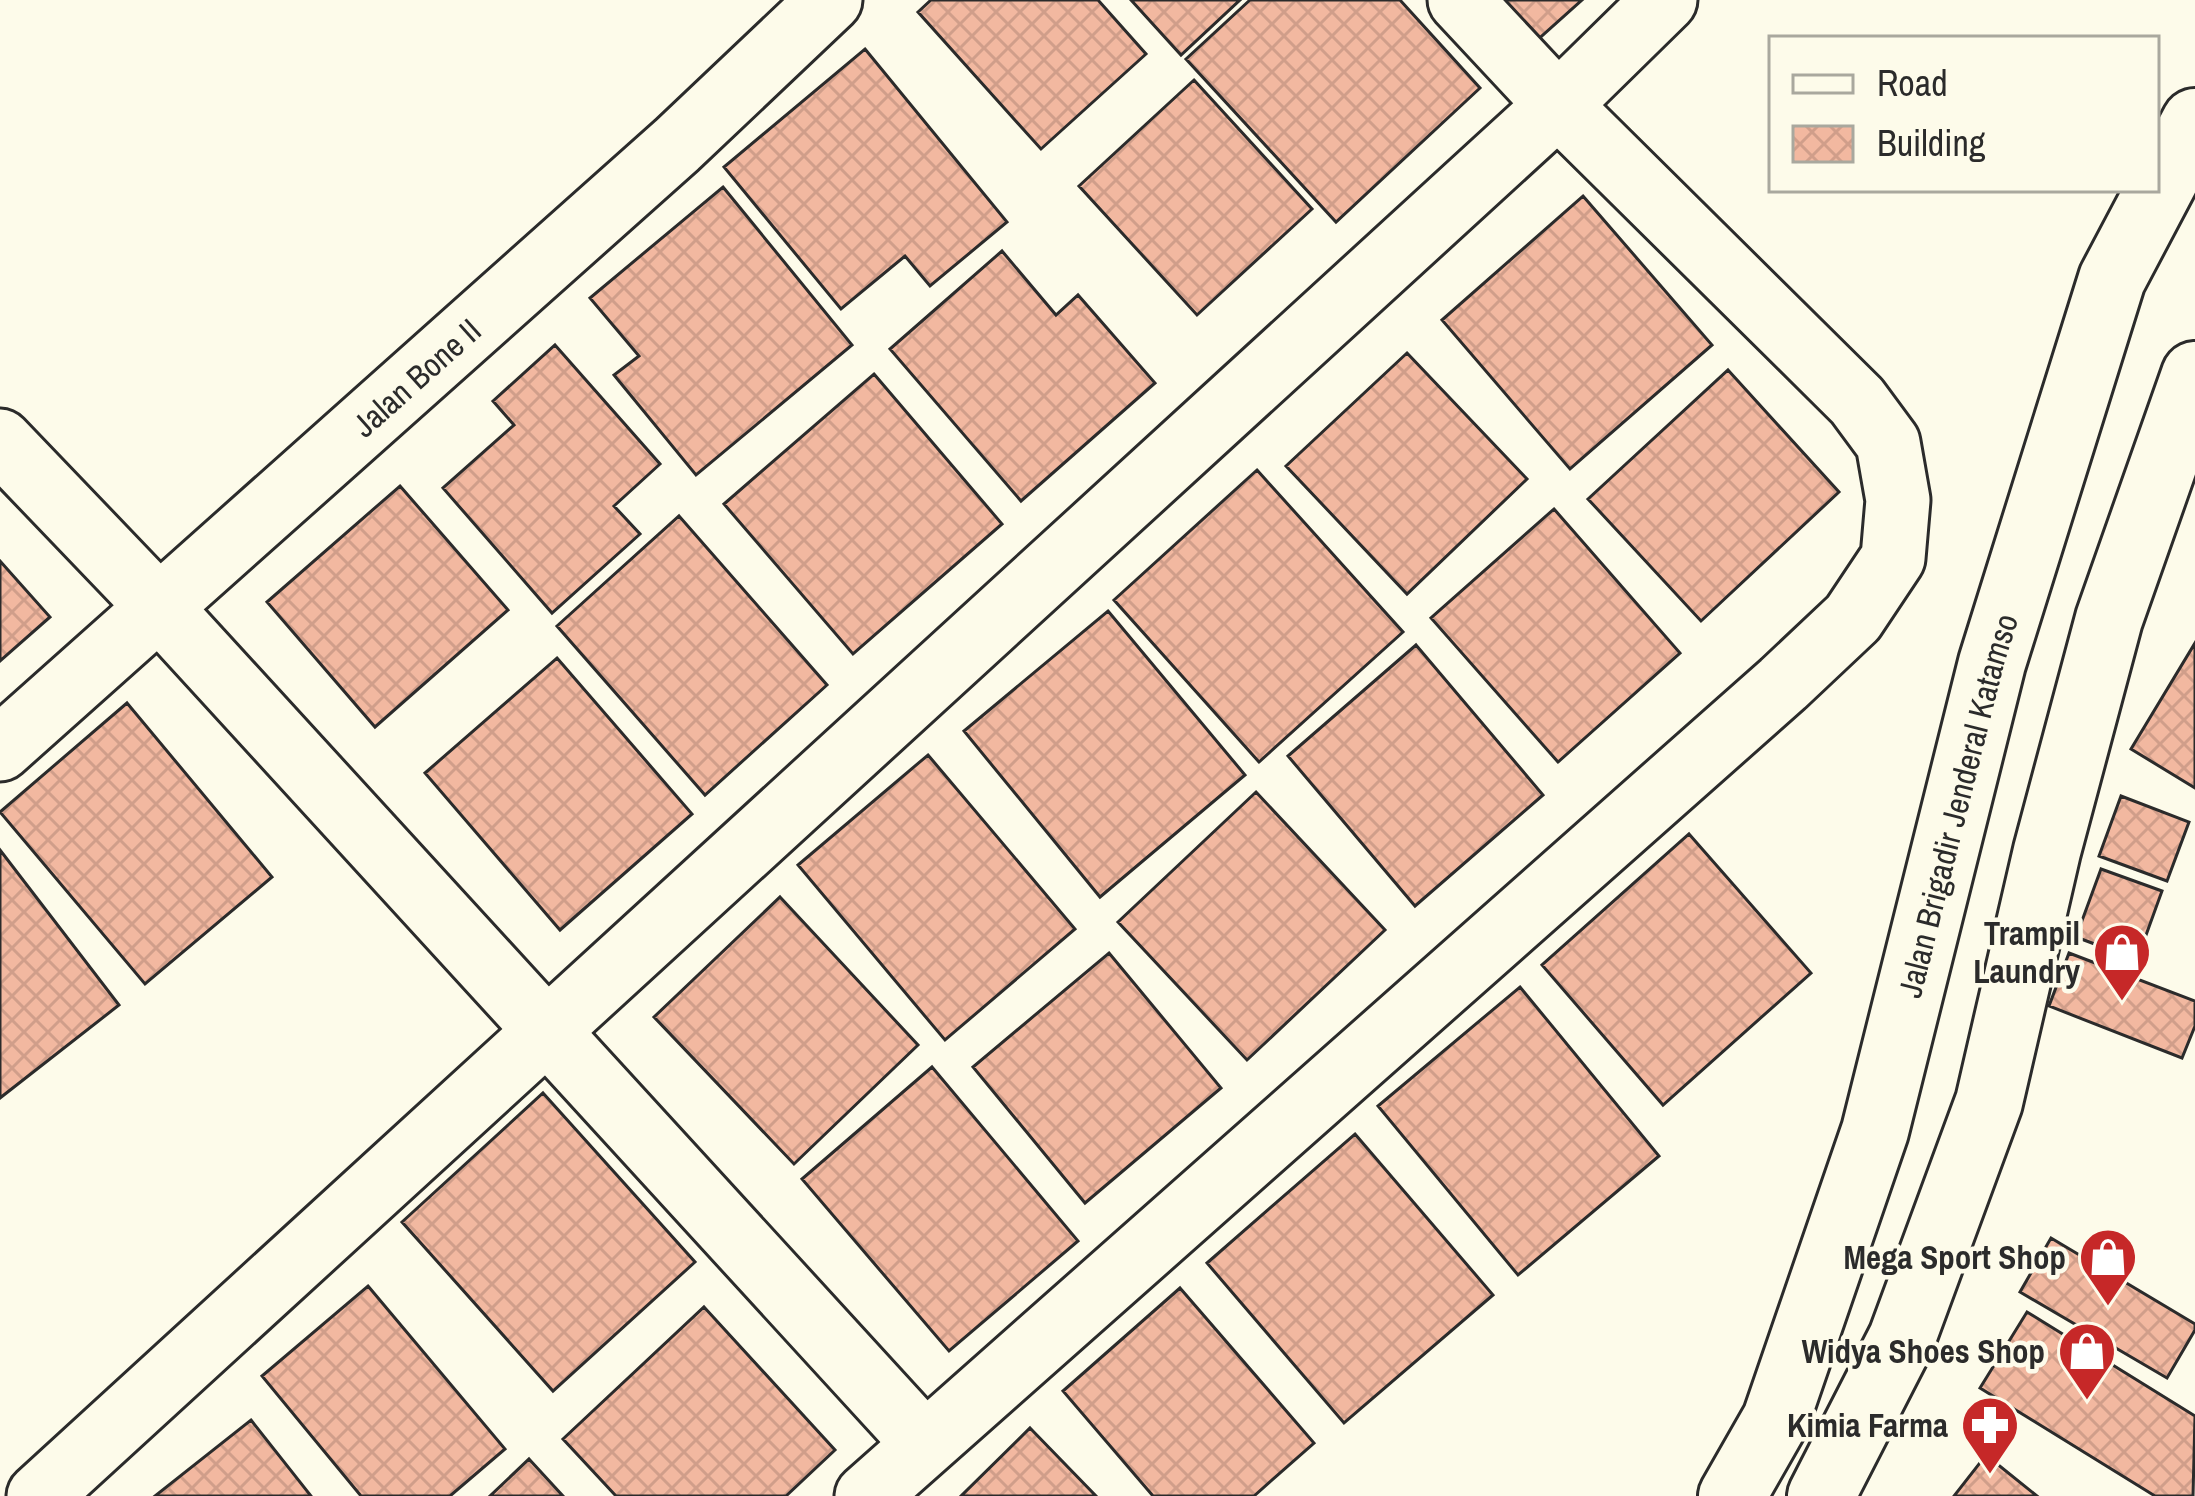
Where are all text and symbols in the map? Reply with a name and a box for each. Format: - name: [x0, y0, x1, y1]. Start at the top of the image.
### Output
- legend: [1769, 36, 2159, 192]
- text: Road: [1877, 59, 1948, 107]
- text: Building: [1877, 119, 1986, 167]
- street label: Jalan Bone II: [343, 308, 490, 447]
- street label: Jalan Brigadir Jenderal Katamso: [1887, 608, 2028, 1002]
- place label: Trampil Laundry: [1973, 911, 2080, 993]
- shop icon: Trampil Laundry: [2091, 921, 2153, 1003]
- shop icon: Mega Sport Shop: [2077, 1226, 2139, 1308]
- place label: Mega Sport Shop: [1843, 1235, 2066, 1279]
- shop icon: Widya Shoes Shop: [2056, 1320, 2118, 1402]
- place label: Widya Shoes Shop: [1802, 1329, 2045, 1373]
- pharmacy icon: Kimia Farma: [1959, 1394, 2021, 1476]
- place label: Kimia Farma: [1787, 1403, 1948, 1447]

